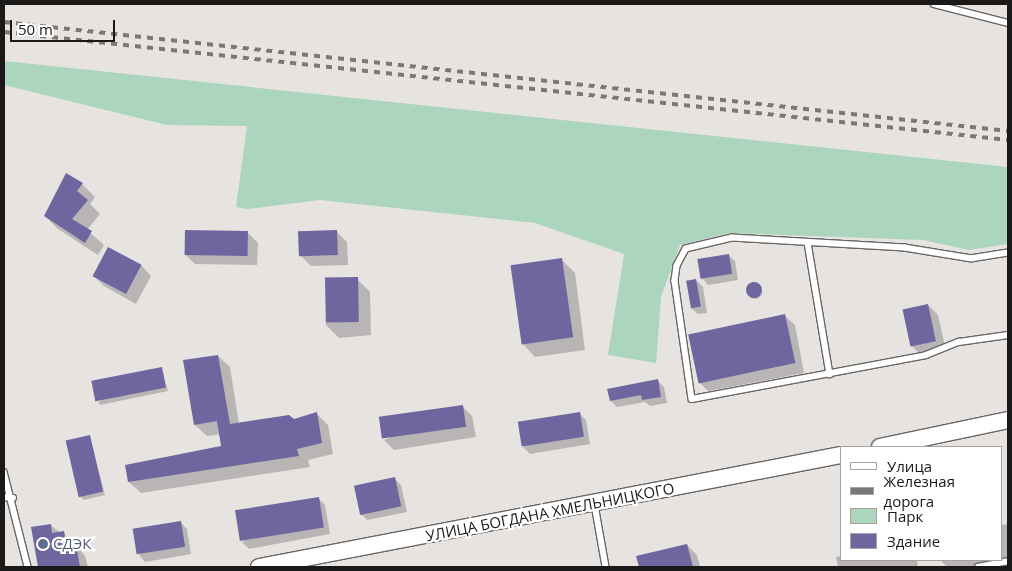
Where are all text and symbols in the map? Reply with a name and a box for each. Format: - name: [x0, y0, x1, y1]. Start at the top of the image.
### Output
- scale bar: [12, 10, 118, 42]
- text: 50 m: [18, 19, 53, 39]
- legend: [840, 446, 1002, 561]
- text: Улица: [887, 456, 932, 476]
- text: Железная дорога: [884, 471, 955, 511]
- street label: УЛИЦА БОГДАНА ХМЕЛЬНИЦКОГО: [424, 479, 676, 545]
- text: Парк: [887, 506, 923, 526]
- text: Здание: [887, 531, 940, 551]
- place label: СДЭК: [53, 535, 91, 553]
- marker: СДЭК: [37, 538, 49, 550]

